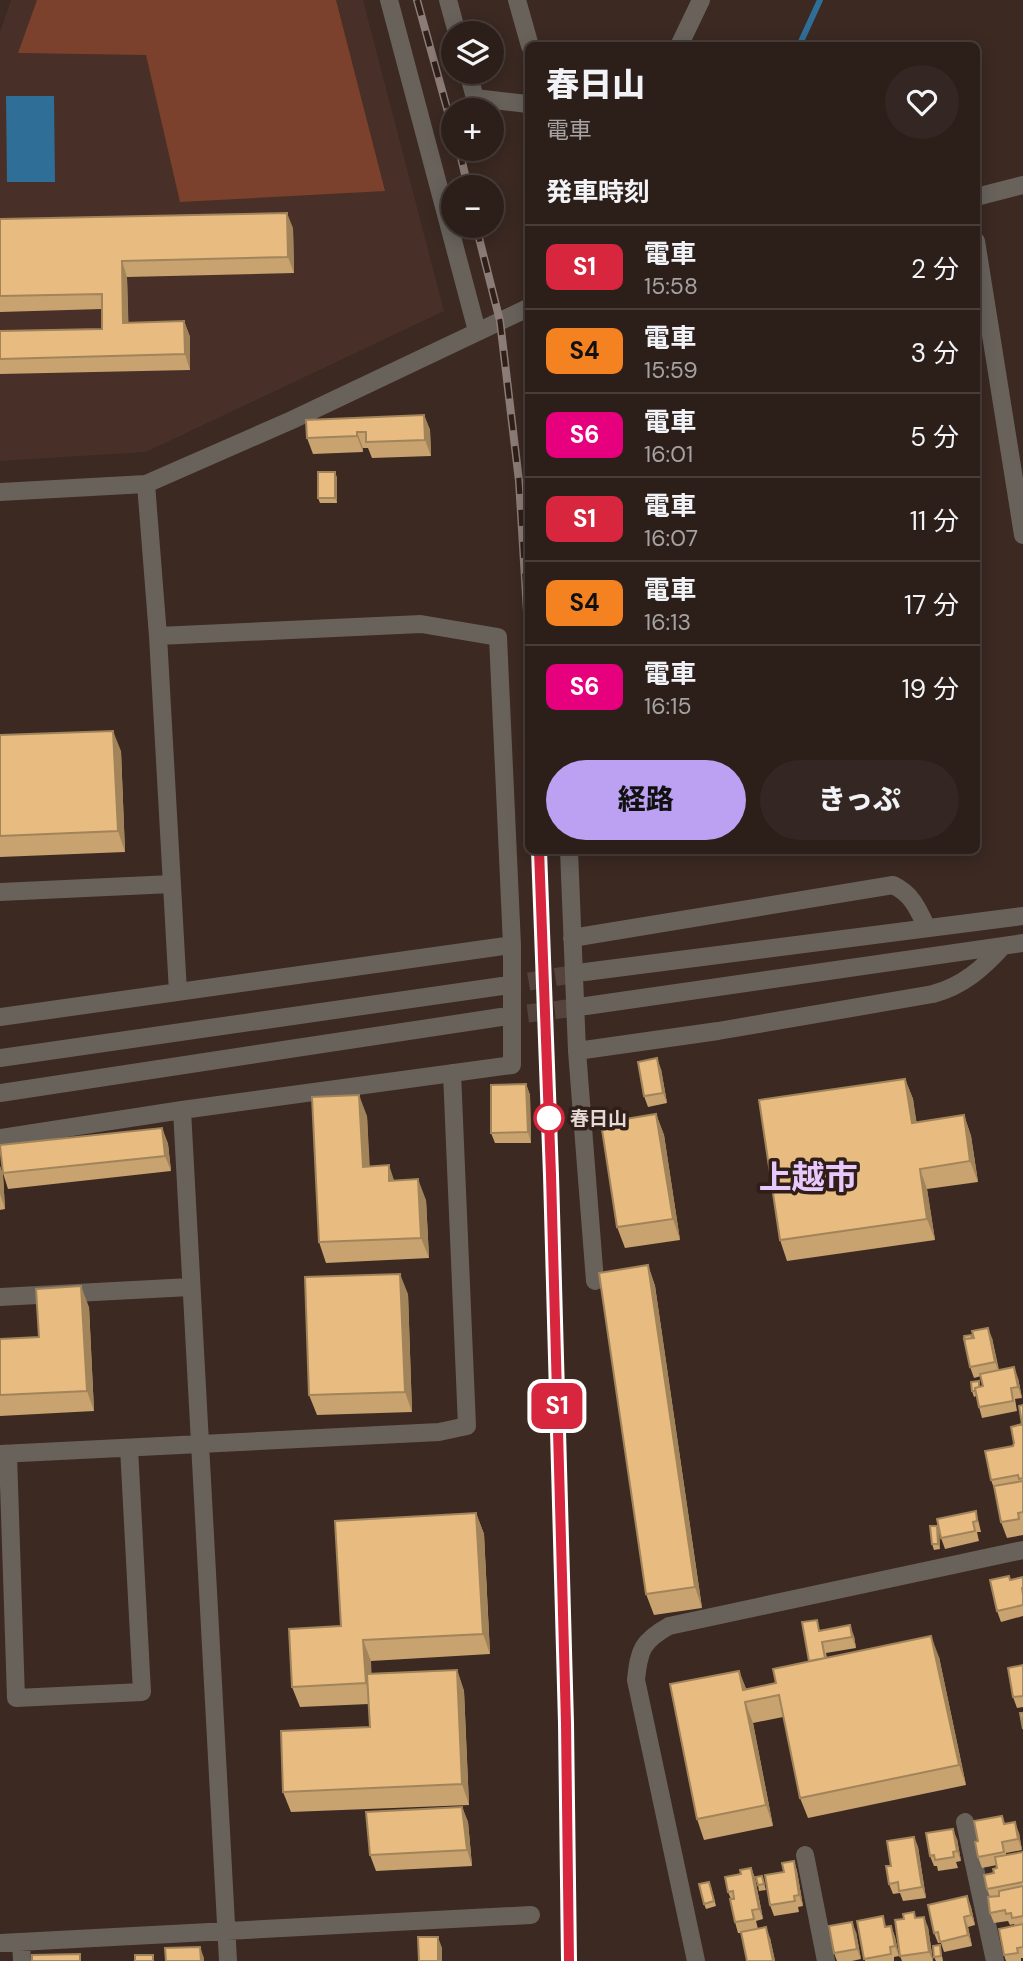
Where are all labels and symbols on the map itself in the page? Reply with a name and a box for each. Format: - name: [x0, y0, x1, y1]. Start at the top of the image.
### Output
- marker: 春日山: [534, 1103, 564, 1133]
- place label: 春日山: [570, 1106, 627, 1131]
- district label: 上越市: [759, 1156, 858, 1199]
- line badge: S1: [526, 1383, 588, 1429]

